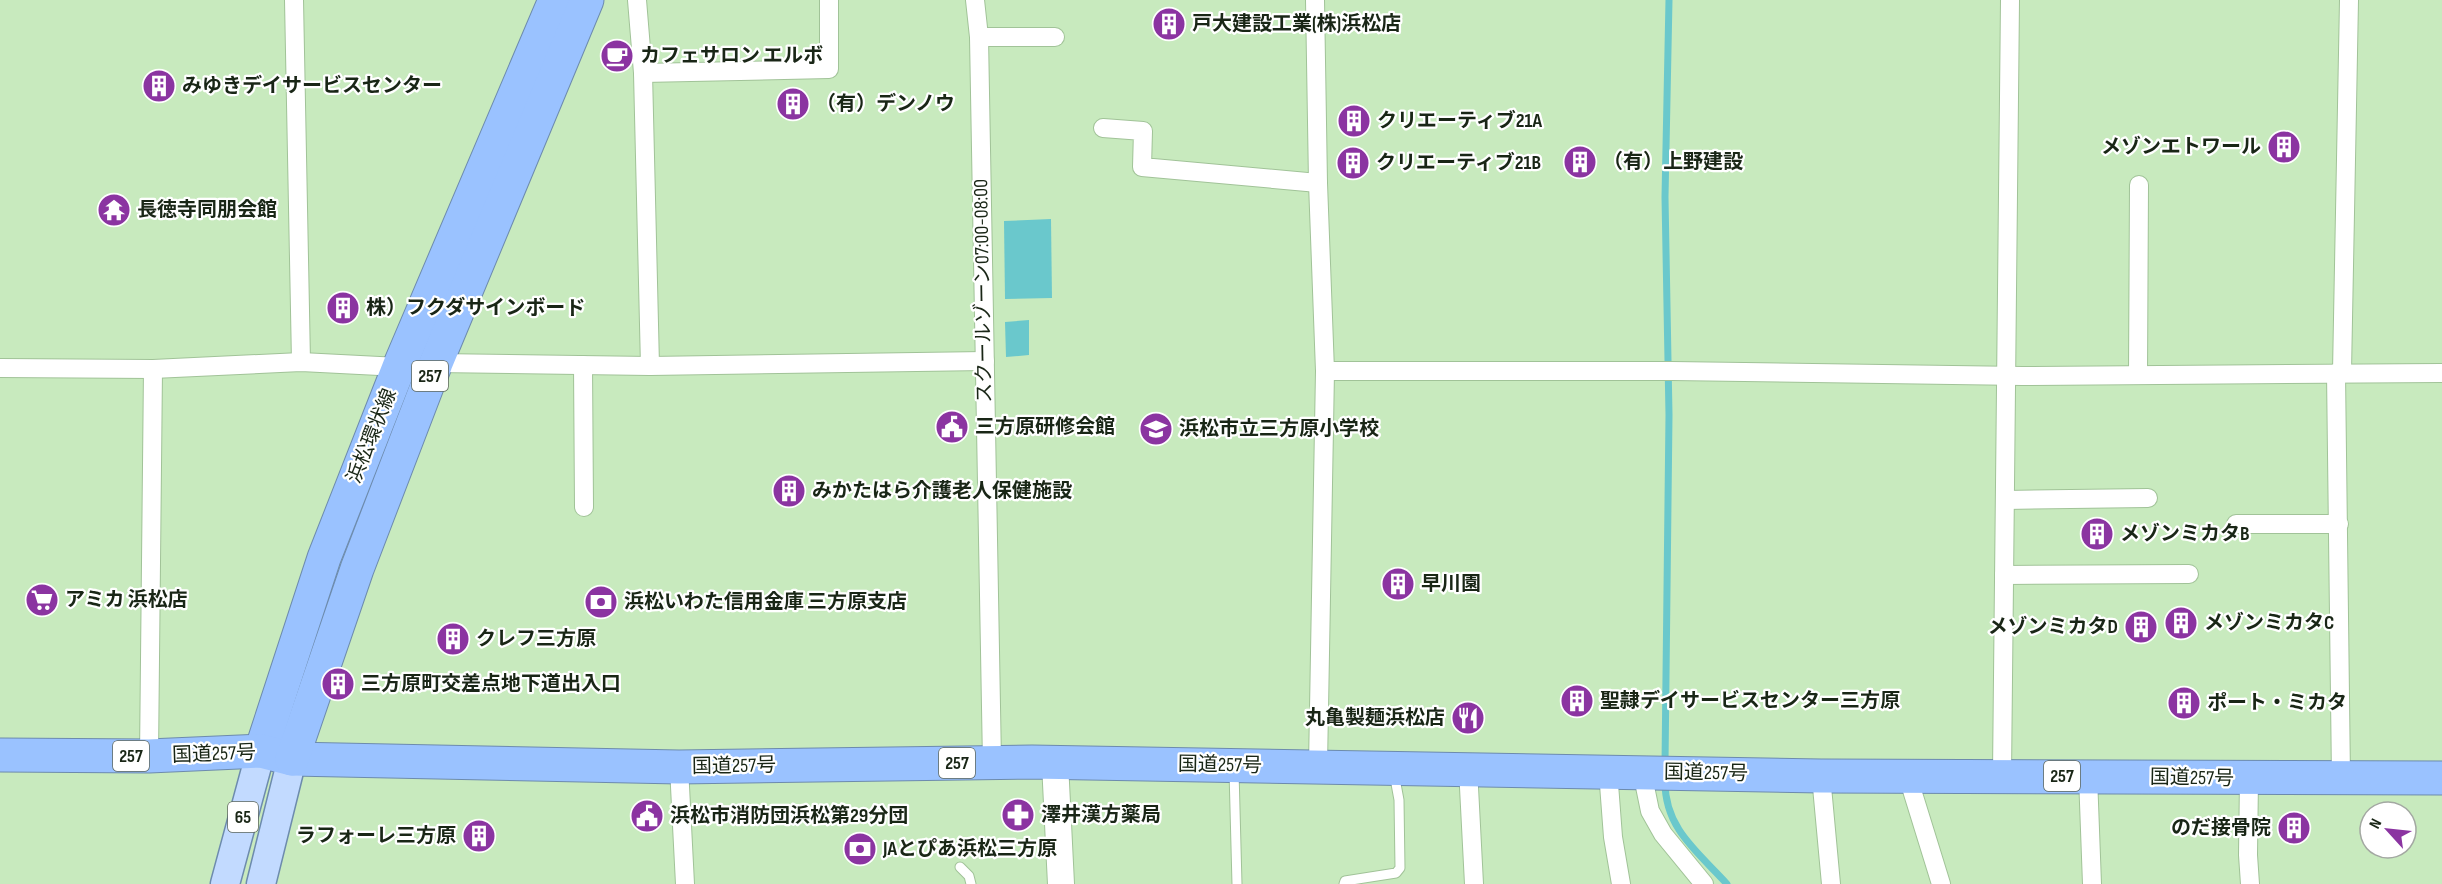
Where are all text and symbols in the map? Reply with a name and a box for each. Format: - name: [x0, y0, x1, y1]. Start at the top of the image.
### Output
- building icon: 戸大建設工業(株)浜松店: [1151, 6, 1187, 42]
- place label: 戸大建設工業(株)浜松店: [1192, 12, 1401, 36]
- cafe icon: カフェサロン エルボ: [599, 38, 635, 74]
- place label: カフェサロン エルボ: [640, 44, 823, 68]
- building icon: みゆきデイサービスセンター: [141, 68, 177, 104]
- place label: みゆきデイサービスセンター: [182, 74, 442, 98]
- building icon: （有）デンノウ: [775, 86, 811, 122]
- place label: （有）デンノウ: [816, 92, 955, 116]
- building icon: クリエーティブ21A: [1336, 103, 1372, 139]
- place label: クリエーティブ21A: [1377, 109, 1542, 133]
- building icon: メゾンエトワール: [2266, 129, 2302, 165]
- place label: メゾンエトワール: [2101, 135, 2261, 159]
- building icon: （有）上野建設: [1562, 144, 1598, 180]
- building icon: クリエーティブ21B: [1335, 145, 1371, 181]
- place label: （有）上野建設: [1603, 150, 1743, 174]
- place label: クリエーティブ21B: [1376, 151, 1541, 175]
- street label: スクールゾーン07:00-08:00: [969, 179, 997, 403]
- temple icon: 長徳寺同朋会館: [96, 192, 132, 228]
- place label: 長徳寺同朋会館: [137, 198, 277, 222]
- building icon: 株）フクダサインボード: [325, 290, 361, 326]
- place label: 株）フクダサインボード: [366, 296, 585, 320]
- road number: 257: [412, 361, 448, 391]
- street label: 浜松環状線: [342, 385, 402, 487]
- public building icon: 三方原研修会館: [934, 409, 970, 445]
- school or university icon: 浜松市立三方原小学校: [1138, 411, 1174, 447]
- place label: 三方原研修会館: [975, 415, 1115, 439]
- place label: 浜松市立三方原小学校: [1179, 417, 1379, 441]
- building icon: みかたはら介護老人保健施設: [771, 473, 807, 509]
- place label: みかたはら介護老人保健施設: [812, 479, 1072, 503]
- building icon: メゾンミカタB: [2079, 516, 2115, 552]
- place label: メゾンミカタB: [2120, 522, 2250, 546]
- building icon: 早川園: [1380, 566, 1416, 602]
- place label: 早川園: [1421, 572, 1481, 596]
- supermarket icon: アミカ 浜松店: [24, 582, 60, 618]
- bank icon: 浜松いわた信用金庫 三方原支店: [583, 584, 619, 620]
- place label: アミカ 浜松店: [65, 588, 188, 612]
- place label: 浜松いわた信用金庫 三方原支店: [624, 590, 907, 614]
- building icon: メゾンミカタC: [2163, 605, 2199, 641]
- building icon: メゾンミカタD: [2123, 609, 2159, 645]
- place label: メゾンミカタC: [2204, 611, 2334, 635]
- place label: メゾンミカタD: [1988, 615, 2118, 639]
- building icon: クレフ三方原: [435, 621, 471, 657]
- place label: クレフ三方原: [476, 627, 596, 651]
- building icon: 三方原町交差点地下道出入口: [320, 666, 356, 702]
- place label: 三方原町交差点地下道出入口: [361, 672, 621, 696]
- building icon: 聖隷デイサービスセンター三方原: [1559, 683, 1595, 719]
- building icon: ポート・ミカタ: [2166, 685, 2202, 721]
- place label: 聖隷デイサービスセンター三方原: [1600, 689, 1900, 713]
- place label: ポート・ミカタ: [2207, 691, 2347, 715]
- restaurant icon: 丸亀製麺浜松店: [1450, 700, 1486, 736]
- place label: 丸亀製麺浜松店: [1305, 706, 1445, 730]
- road number: 257: [113, 741, 149, 771]
- street label: 国道257号: [172, 741, 256, 767]
- road number: 257: [939, 748, 975, 778]
- street label: 国道257号: [1178, 752, 1262, 778]
- street label: 国道257号: [692, 753, 776, 779]
- street label: 国道257号: [1664, 760, 1748, 786]
- road number: 257: [2044, 761, 2080, 791]
- street label: 国道257号: [2150, 765, 2234, 791]
- pharmacy icon: 澤井漢方薬局: [1000, 797, 1036, 833]
- public building icon: 浜松市消防団浜松第29分団: [629, 798, 665, 834]
- north arrow: [2358, 800, 2418, 860]
- road number: 65: [228, 802, 258, 832]
- place label: 澤井漢方薬局: [1041, 803, 1161, 827]
- place label: 浜松市消防団浜松第29分団: [670, 804, 908, 828]
- building icon: のだ接骨院: [2276, 810, 2312, 846]
- place label: のだ接骨院: [2171, 816, 2271, 840]
- text: N: [2366, 816, 2386, 832]
- building icon: ラフォーレ三方原: [461, 818, 497, 854]
- place label: ラフォーレ三方原: [296, 824, 456, 848]
- bank icon: JAとぴあ浜松三方原: [842, 831, 878, 867]
- place label: JAとぴあ浜松三方原: [882, 837, 1057, 861]

